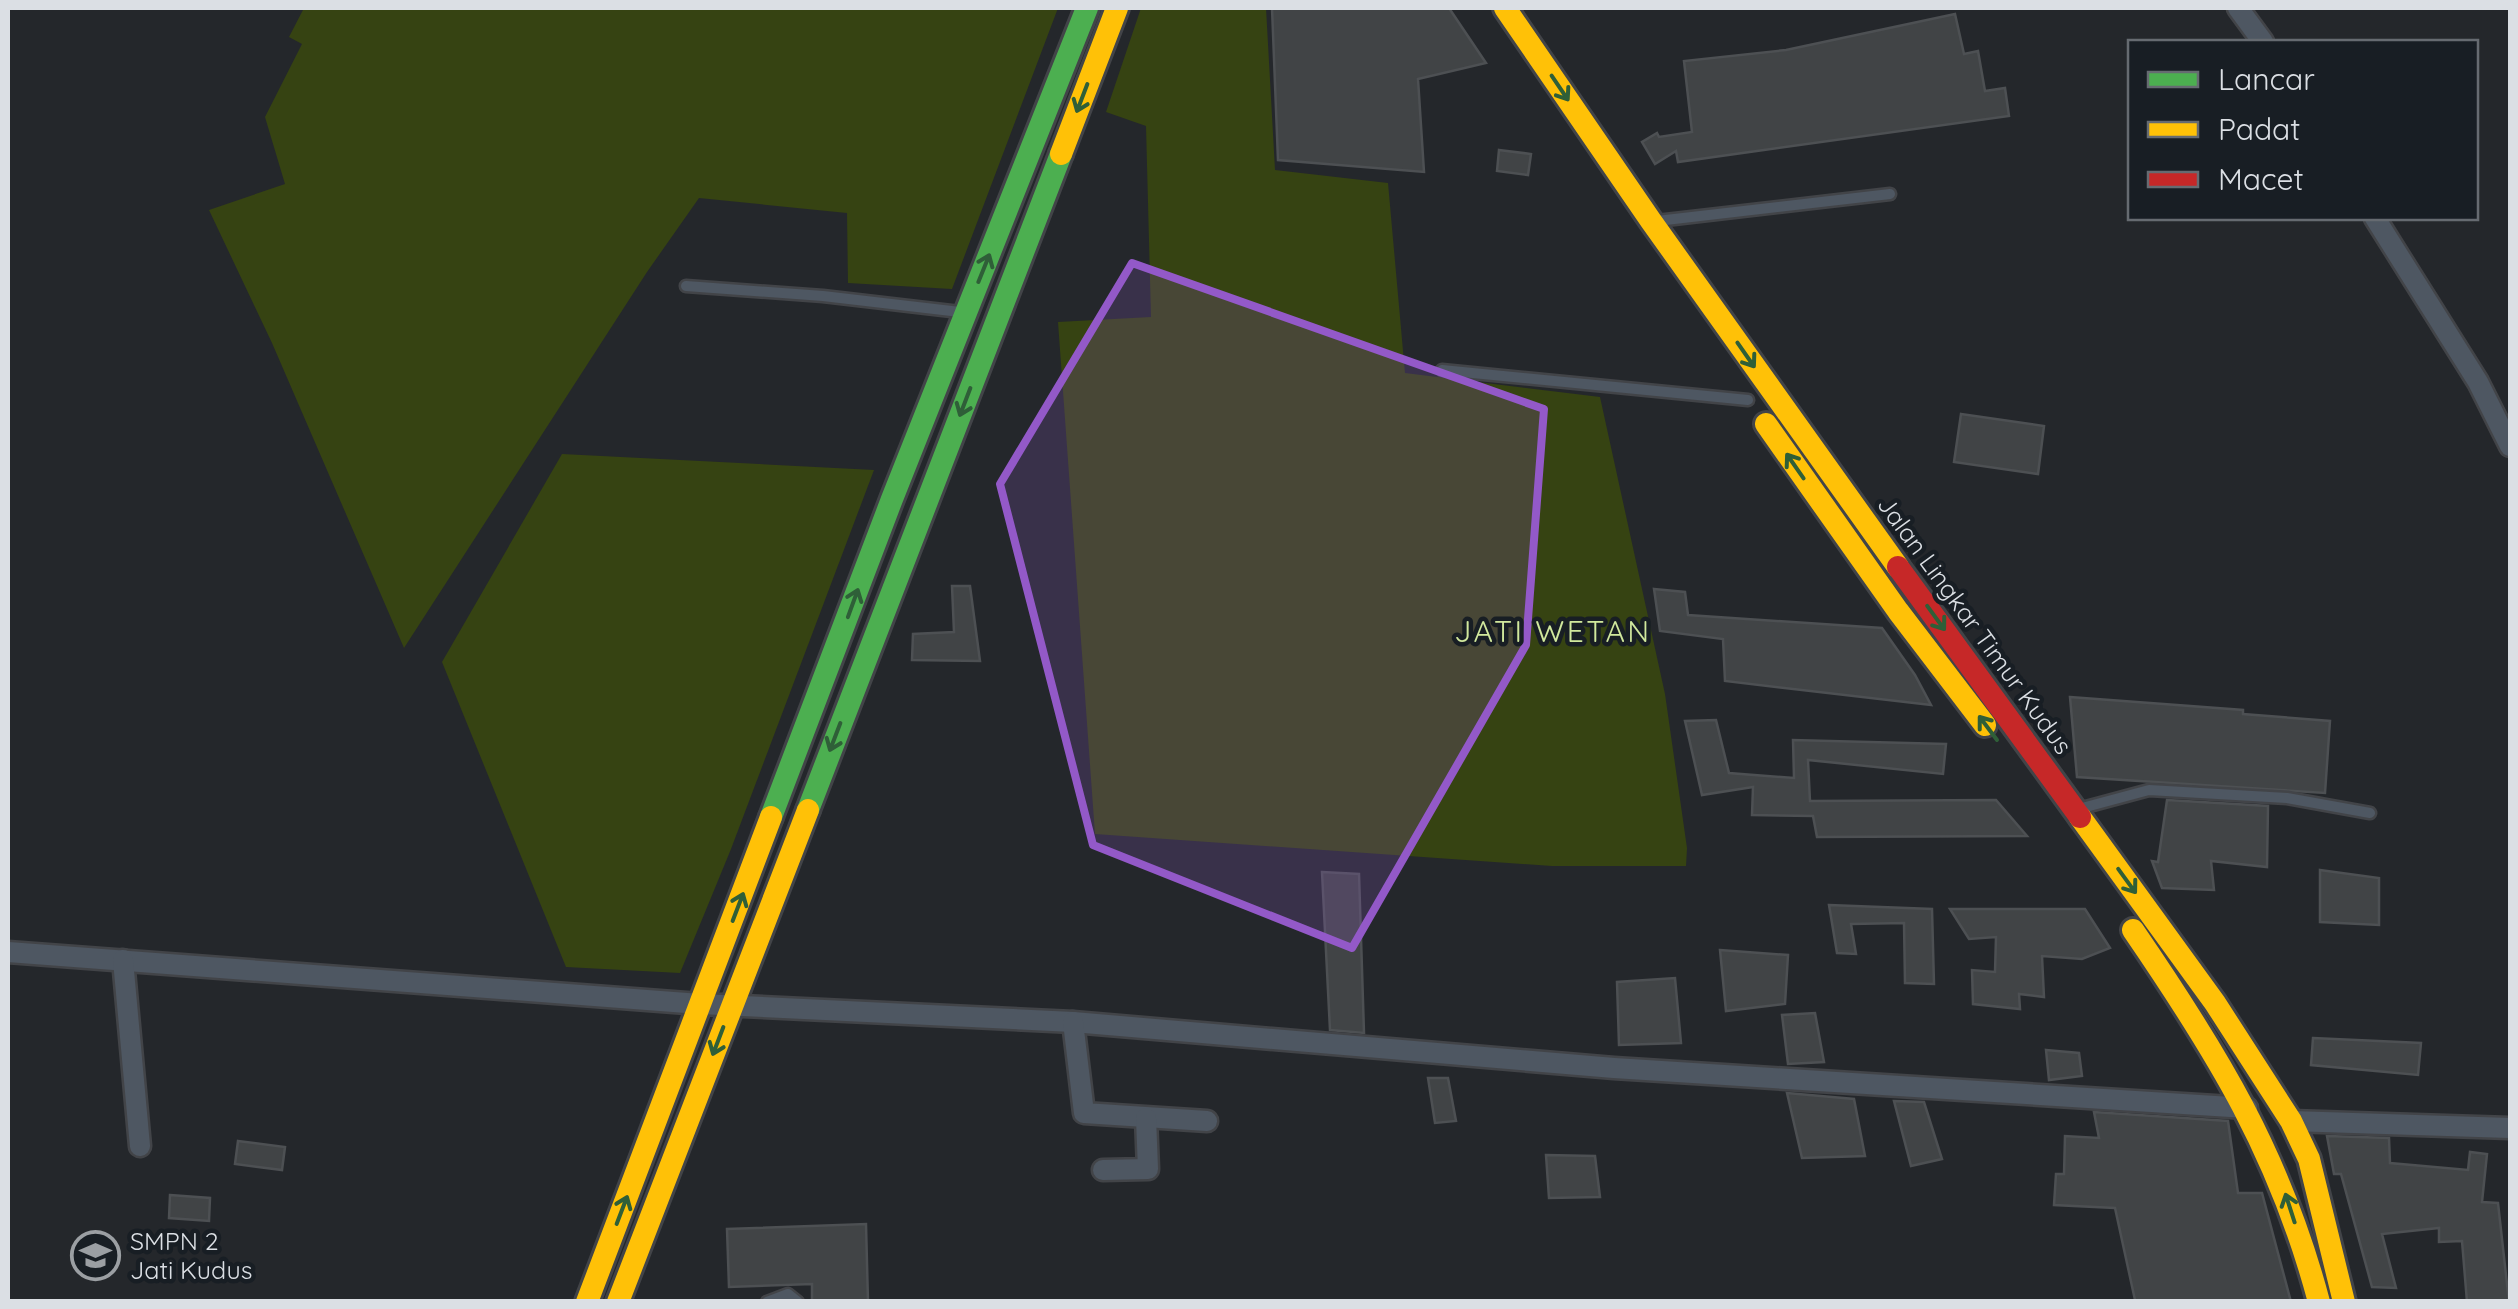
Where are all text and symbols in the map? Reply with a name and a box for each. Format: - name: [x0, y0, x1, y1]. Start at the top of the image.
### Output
- legend: [2128, 40, 2478, 220]
- text: Lancar: [2218, 60, 2315, 98]
- one-way arrow: [1550, 74, 1571, 102]
- one-way arrow: [1071, 83, 1089, 113]
- text: Padat: [2218, 110, 2300, 148]
- text: Macet: [2218, 160, 2304, 198]
- one-way arrow: [977, 253, 995, 283]
- one-way arrow: [1735, 341, 1756, 368]
- one-way arrow: [954, 386, 972, 416]
- one-way arrow: [1785, 453, 1806, 480]
- street label: Jalan Lingkar Timur Kudus: [1871, 490, 2079, 760]
- one-way arrow: [845, 588, 863, 619]
- one-way arrow: [1926, 604, 1947, 631]
- district label: JATI WETAN: [1454, 612, 1652, 650]
- one-way arrow: [1977, 715, 1998, 742]
- one-way arrow: [825, 721, 843, 752]
- one-way arrow: [2116, 867, 2137, 895]
- one-way arrow: [730, 892, 748, 923]
- one-way arrow: [708, 1024, 726, 1055]
- one-way arrow: [2280, 1193, 2298, 1225]
- one-way arrow: [614, 1196, 632, 1227]
- place label: SMPN 2 Jati Kudus: [130, 1225, 252, 1285]
- school or university icon: SMPN 2 Jati Kudus: [69, 1229, 121, 1281]

